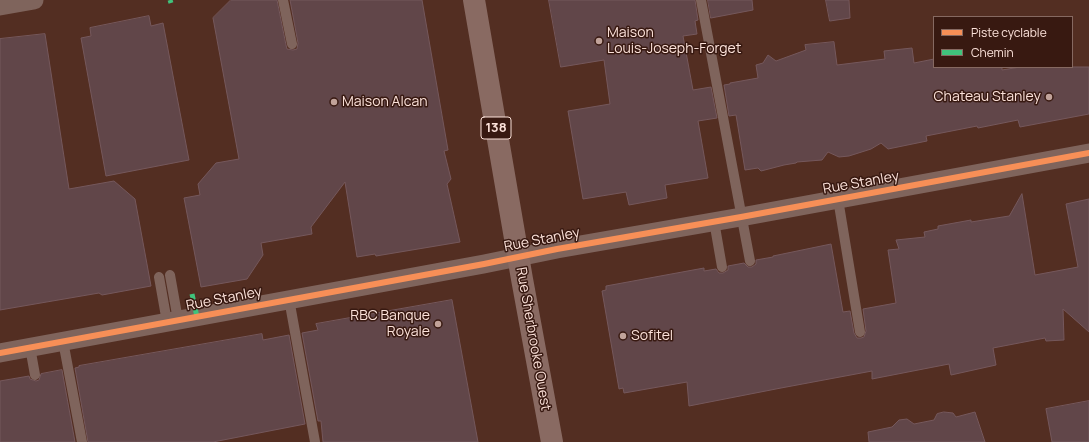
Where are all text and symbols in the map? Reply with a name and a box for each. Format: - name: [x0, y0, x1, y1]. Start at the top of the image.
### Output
- legend: [933, 16, 1073, 68]
- text: Piste cyclable: [971, 24, 1047, 41]
- place label: Maison Louis-Joseph-Forget: [607, 25, 741, 58]
- marker: Maison Louis-Joseph-Forget: [594, 36, 604, 46]
- text: Chemin: [971, 44, 1014, 61]
- place label: Chateau Stanley: [934, 89, 1041, 105]
- marker: Chateau Stanley: [1044, 92, 1054, 102]
- place label: Maison Alcan: [342, 94, 427, 110]
- marker: Maison Alcan: [329, 97, 339, 107]
- road number: 138: [481, 117, 511, 139]
- street label: Rue Stanley: [822, 168, 900, 198]
- street label: Rue Stanley: [503, 224, 581, 256]
- street label: Rue Sherbrooke Ouest: [512, 266, 554, 412]
- street label: Rue Stanley: [185, 283, 263, 315]
- place label: RBC Banque Royale: [350, 308, 430, 340]
- marker: RBC Banque Royale: [433, 319, 443, 329]
- place label: Sofitel: [631, 328, 673, 344]
- marker: Sofitel: [618, 331, 628, 341]

